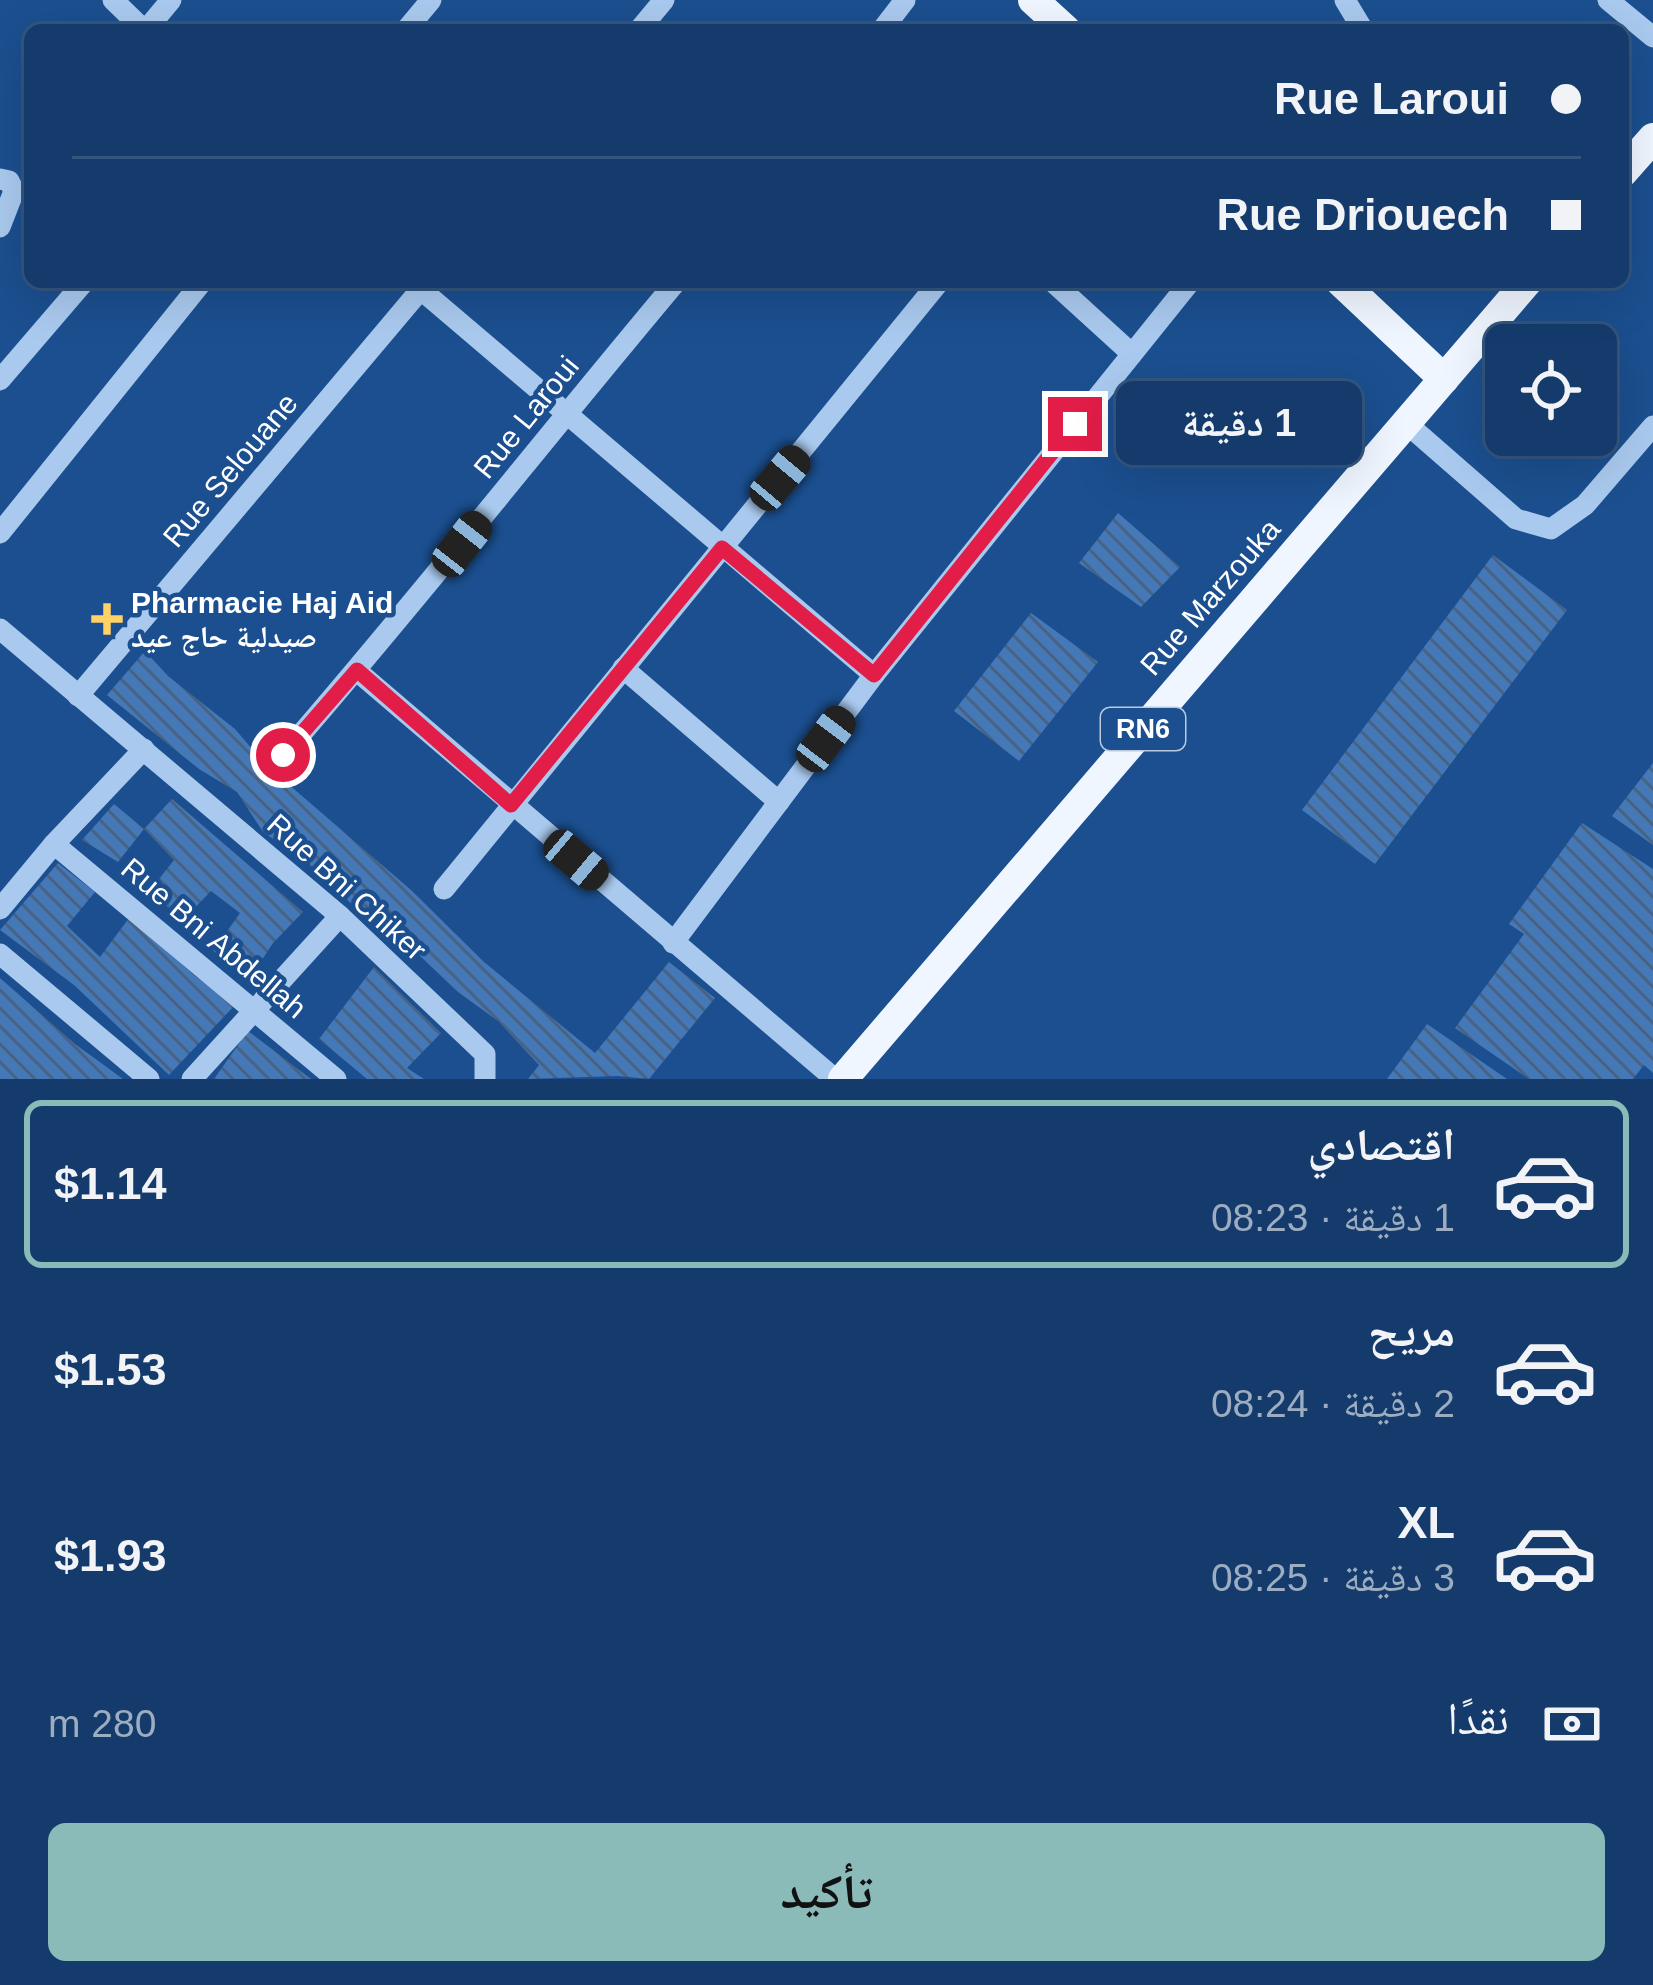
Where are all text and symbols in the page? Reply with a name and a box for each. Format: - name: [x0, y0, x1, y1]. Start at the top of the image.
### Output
- text: Rue Laroui: [1274, 73, 1509, 124]
- text: Rue Driouech: [1216, 189, 1509, 240]
- map controls: [1485, 324, 1617, 456]
- button: locate: [1485, 324, 1617, 456]
- street label: Rue Laroui: [467, 350, 585, 484]
- callout: 1 دقيقة: [1117, 382, 1363, 466]
- street label: Rue Selouane: [156, 387, 304, 553]
- route end: [1048, 397, 1102, 451]
- text: 1 دقيقة: [1182, 401, 1296, 444]
- car: [743, 439, 817, 517]
- car: [426, 505, 498, 583]
- street label: Rue Marzouka: [1134, 512, 1287, 681]
- place label: Pharmacie Haj Aid صيدلية حاج عيد: [131, 586, 393, 656]
- marker: Pharmacie Haj Aid صيدلية حاج عيد: [94, 606, 120, 632]
- car: [790, 699, 862, 779]
- road number: RN6: [1101, 708, 1185, 750]
- route start: [256, 728, 310, 782]
- street label: Rue Bni Chiker: [261, 807, 433, 967]
- car: [537, 823, 615, 897]
- street label: Rue Bni Abdellah: [115, 851, 313, 1025]
- text: اقتصادي: [1308, 1119, 1455, 1170]
- icon: car: [1491, 1130, 1599, 1238]
- text: $1.14: [54, 1158, 167, 1209]
- text: 1 دقيقة · 08:23: [1211, 1196, 1455, 1239]
- text: مريح: [1368, 1305, 1455, 1356]
- icon: car: [1491, 1316, 1599, 1424]
- text: $1.53: [54, 1344, 167, 1395]
- text: 2 دقيقة · 08:24: [1211, 1382, 1455, 1425]
- text: XL: [1397, 1497, 1455, 1548]
- icon: car: [1491, 1502, 1599, 1610]
- text: $1.93: [54, 1530, 167, 1581]
- text: 3 دقيقة · 08:25: [1211, 1556, 1455, 1599]
- icon: cash: [1539, 1691, 1605, 1757]
- text: نقدًا: [1447, 1693, 1509, 1744]
- text: 280 m: [48, 1702, 156, 1745]
- button: تأكيد: [48, 1823, 1605, 1961]

